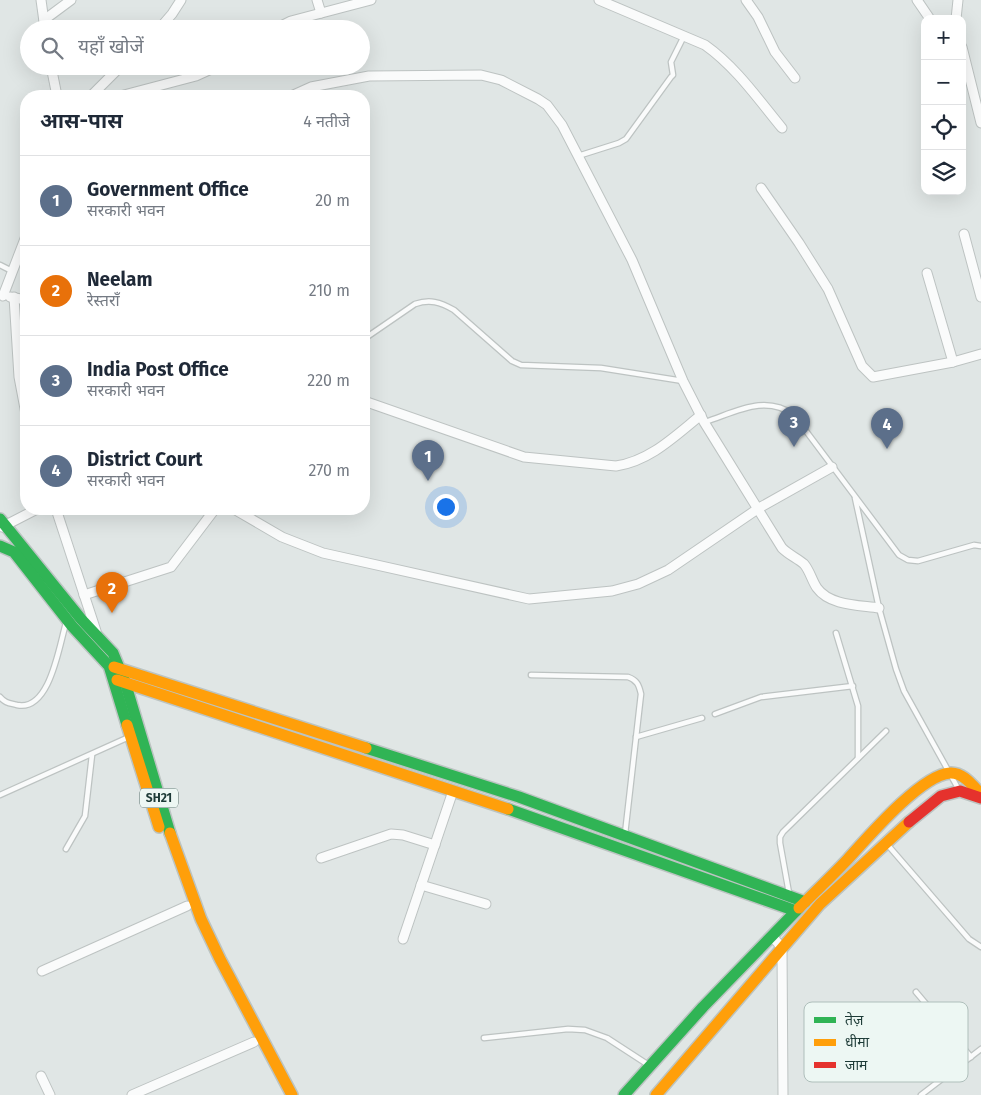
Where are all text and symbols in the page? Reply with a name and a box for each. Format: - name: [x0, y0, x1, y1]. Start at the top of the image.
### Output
- map controls: [921, 15, 966, 195]
- button: +: [921, 15, 966, 60]
- search box: [20, 20, 370, 75]
- icon: search: [38, 34, 66, 62]
- text: यहाँ खोजें: [78, 35, 144, 58]
- button: −: [921, 60, 966, 105]
- button: locate: [921, 105, 966, 150]
- text: आस-पास: [40, 108, 123, 134]
- text: 4 नतीजे: [303, 112, 350, 131]
- button: layers: [921, 150, 966, 195]
- text: Government Office: [87, 178, 249, 201]
- text: 1: [52, 191, 60, 210]
- text: 20 m: [315, 191, 350, 210]
- text: सरकारी भवन: [87, 201, 165, 220]
- text: Neelam: [87, 268, 153, 291]
- text: 2: [52, 281, 60, 300]
- text: 210 m: [309, 281, 350, 300]
- text: रेस्तराँ: [87, 291, 120, 310]
- text: India Post Office: [87, 358, 229, 381]
- text: 3: [52, 371, 60, 390]
- text: 220 m: [307, 371, 350, 390]
- text: सरकारी भवन: [87, 381, 165, 400]
- pin: 3: [778, 406, 810, 447]
- pin: 4: [871, 408, 903, 449]
- pin: 1: [412, 440, 444, 481]
- text: District Court: [87, 448, 203, 471]
- text: 4: [51, 461, 61, 480]
- text: 270 m: [308, 461, 350, 480]
- text: सरकारी भवन: [87, 471, 165, 490]
- your location: [433, 494, 459, 520]
- pin: 2: [96, 572, 128, 613]
- road number: SH21: [140, 788, 178, 808]
- legend: [804, 1002, 968, 1082]
- text: तेज़: [845, 1011, 864, 1029]
- text: धीमा: [845, 1034, 870, 1051]
- text: जाम: [845, 1057, 868, 1074]

